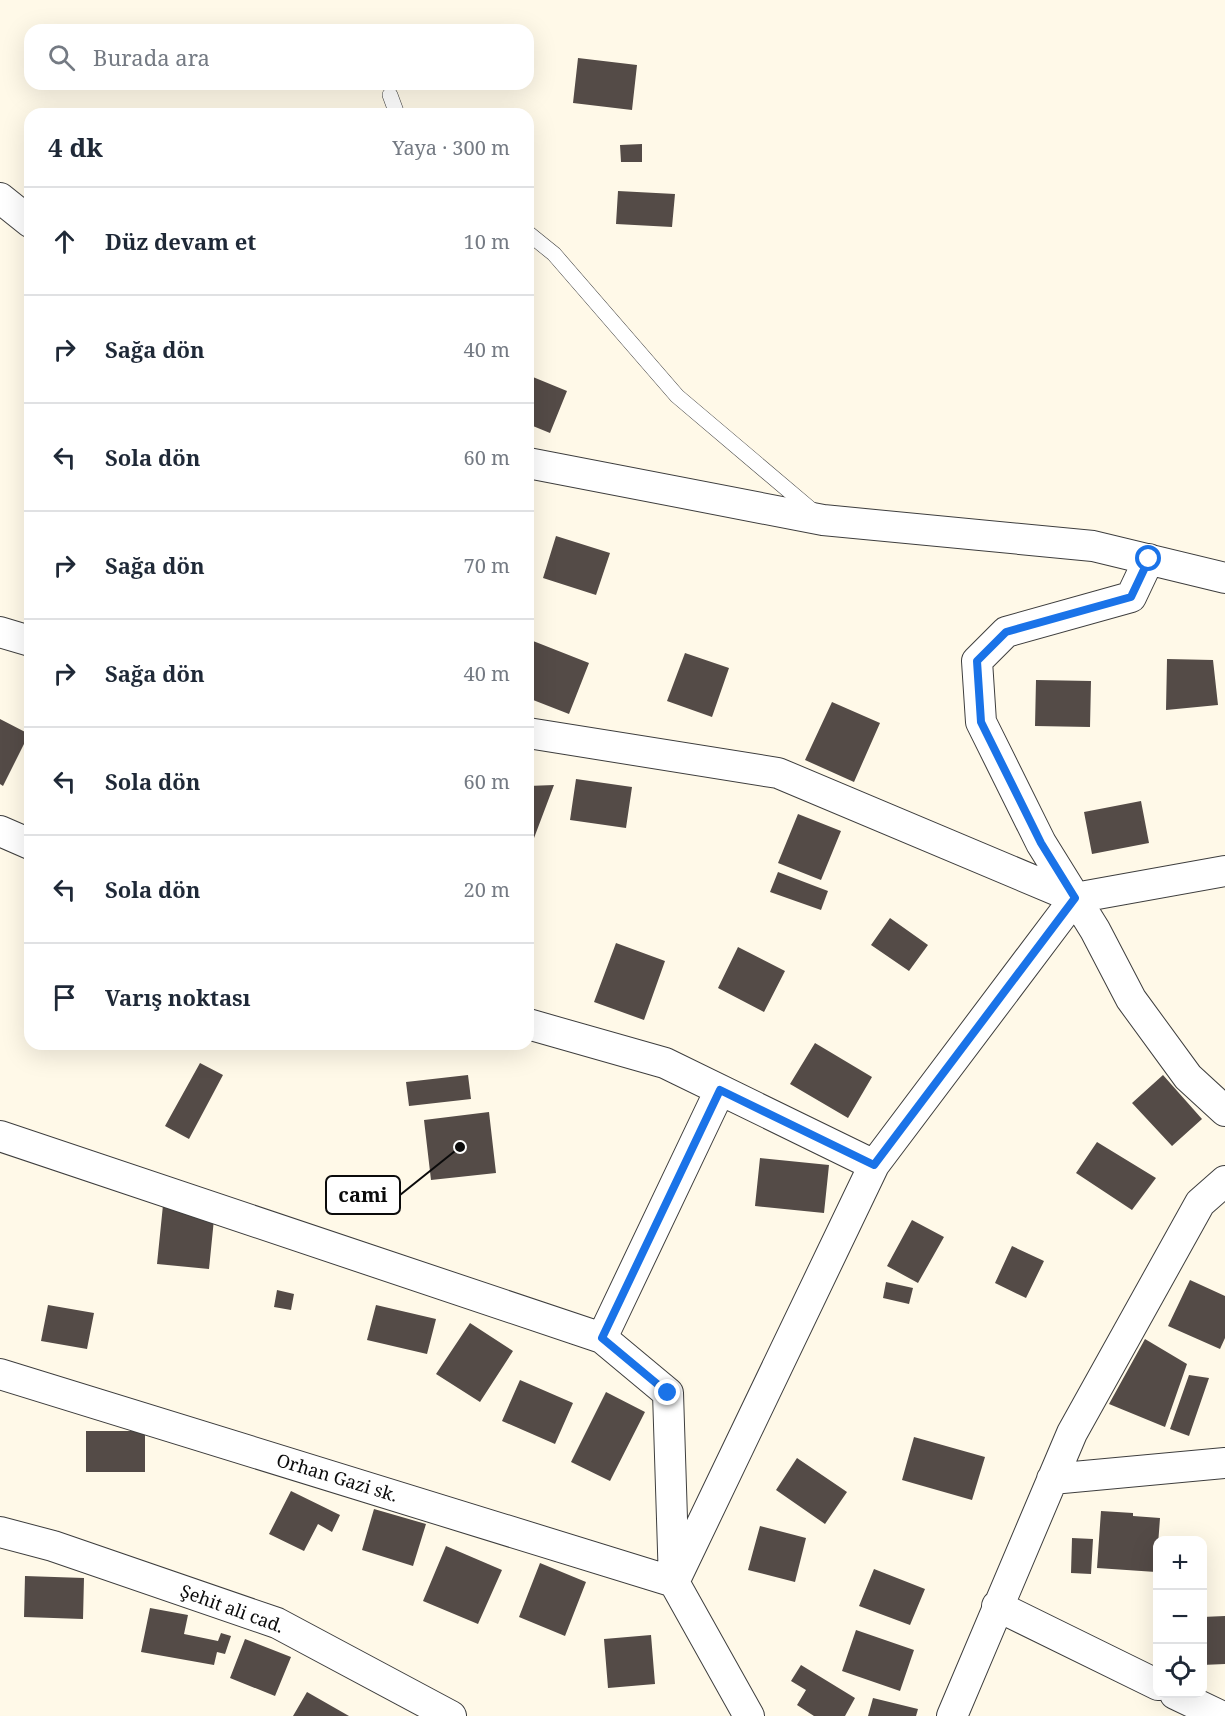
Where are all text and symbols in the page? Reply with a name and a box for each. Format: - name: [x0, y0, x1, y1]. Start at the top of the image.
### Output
- search box: [24, 24, 534, 90]
- icon: search: [45, 41, 78, 74]
- text: Burada ara: [93, 42, 210, 72]
- text: 4 dk: [48, 129, 103, 165]
- text: Yaya · 300 m: [392, 134, 510, 161]
- icon: ahead: [48, 225, 81, 258]
- text: Düz devam et: [105, 226, 256, 256]
- text: 10 m: [464, 228, 510, 255]
- icon: right: [48, 333, 81, 366]
- text: Sağa dön: [105, 334, 205, 364]
- text: 40 m: [464, 336, 510, 363]
- icon: left: [48, 441, 81, 474]
- text: Sola dön: [105, 442, 200, 472]
- text: 60 m: [464, 444, 510, 471]
- route start: [1135, 545, 1161, 571]
- icon: right: [48, 549, 81, 582]
- text: Sağa dön: [105, 550, 205, 580]
- text: 70 m: [464, 552, 510, 579]
- icon: right: [48, 657, 81, 690]
- text: Sağa dön: [105, 658, 205, 688]
- text: 40 m: [464, 660, 510, 687]
- icon: left: [48, 765, 81, 798]
- text: Sola dön: [105, 766, 200, 796]
- text: 60 m: [464, 768, 510, 795]
- icon: left: [48, 873, 81, 906]
- text: Sola dön: [105, 874, 200, 904]
- text: 20 m: [464, 876, 510, 903]
- icon: arrive: [48, 981, 81, 1014]
- text: Varış noktası: [105, 982, 250, 1012]
- callout: cami: [326, 1176, 400, 1214]
- text: cami: [338, 1181, 388, 1208]
- route end: [654, 1379, 680, 1405]
- street label: Orhan Gazi sk.: [274, 1447, 401, 1507]
- map controls: [1153, 1536, 1207, 1698]
- button: +: [1153, 1536, 1207, 1590]
- street label: Şehit ali cad.: [177, 1578, 287, 1638]
- button: −: [1153, 1590, 1207, 1644]
- button: locate: [1153, 1644, 1207, 1698]

